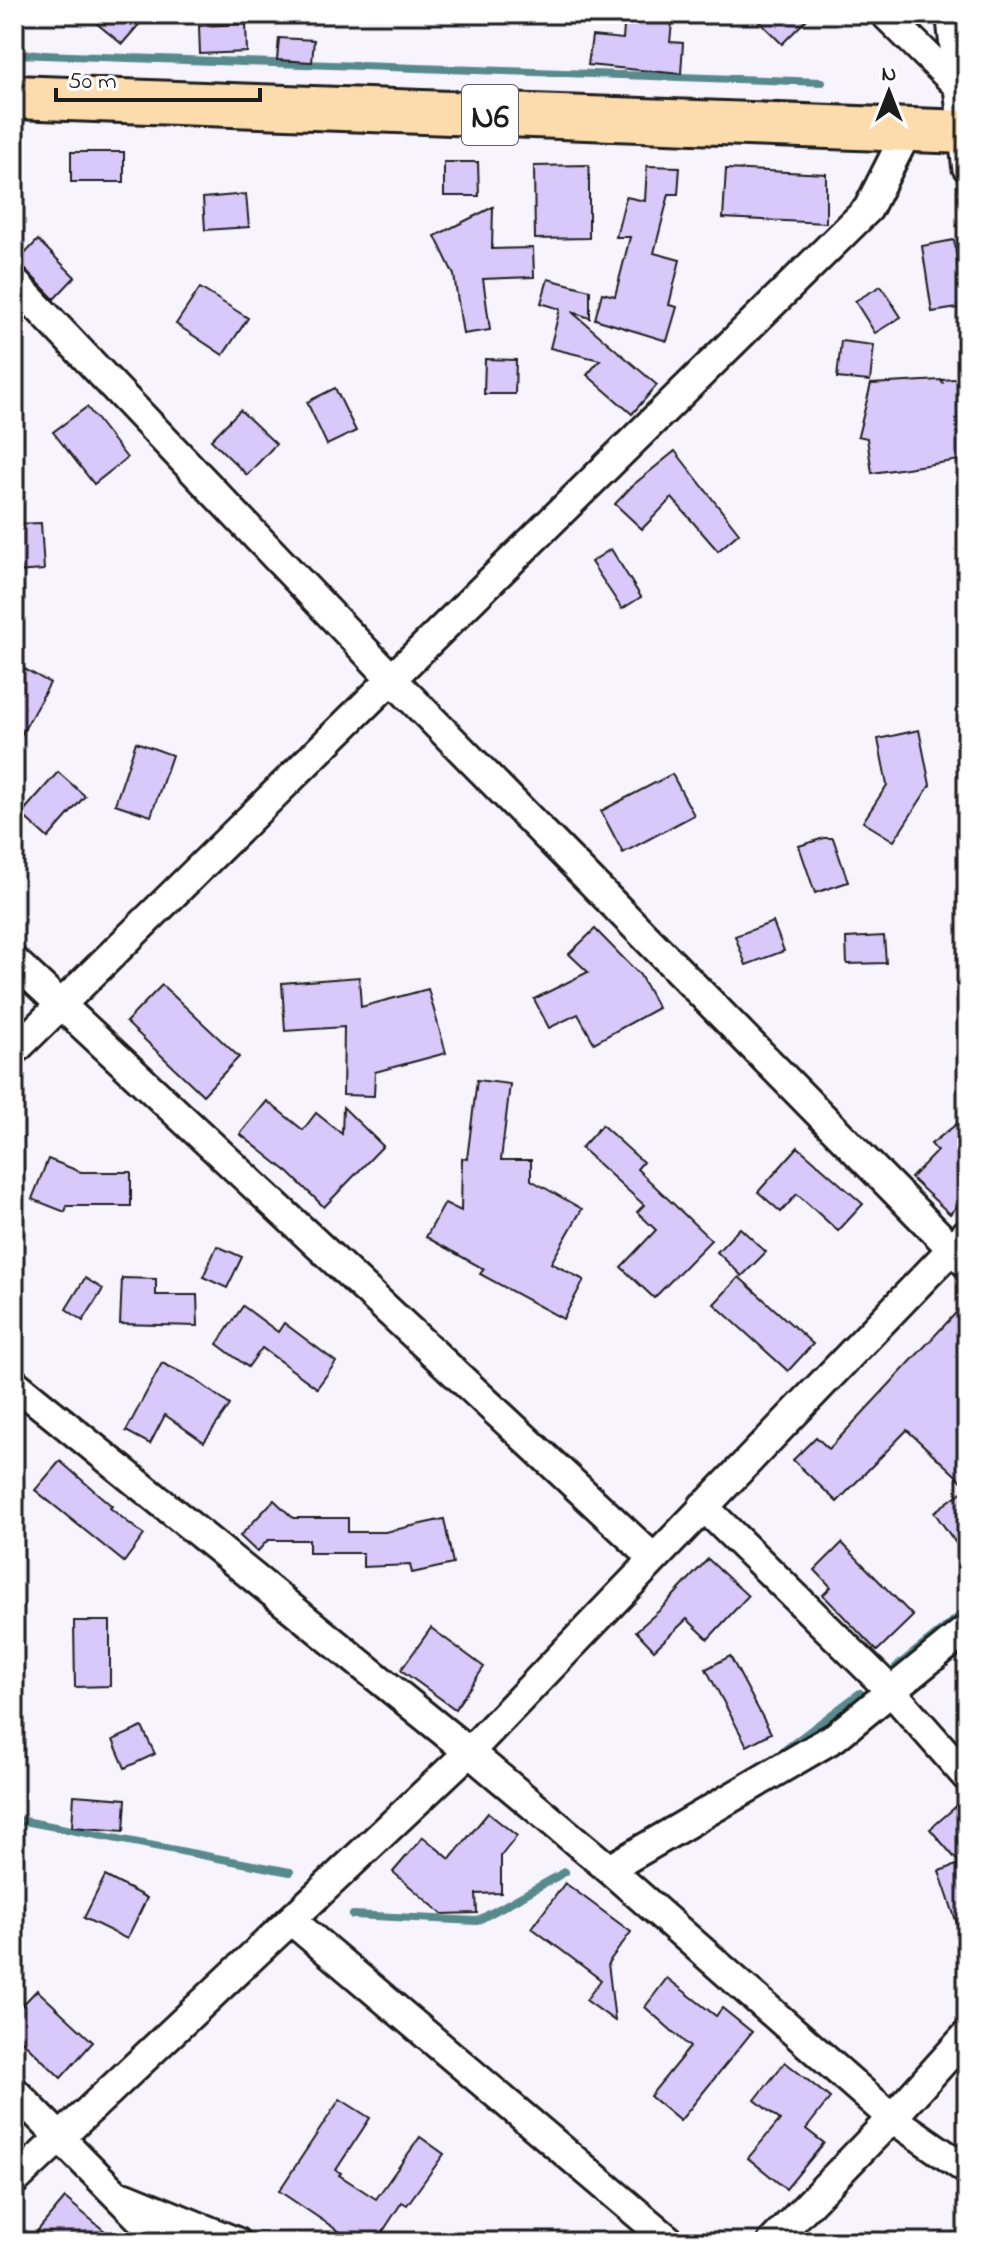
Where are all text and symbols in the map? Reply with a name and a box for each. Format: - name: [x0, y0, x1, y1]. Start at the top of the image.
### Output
- scale bar: [56, 52, 260, 102]
- north arrow: [849, 52, 929, 132]
- text: N: [882, 59, 896, 91]
- text: 50 m: [68, 65, 117, 100]
- road number: N6: [462, 85, 518, 145]

